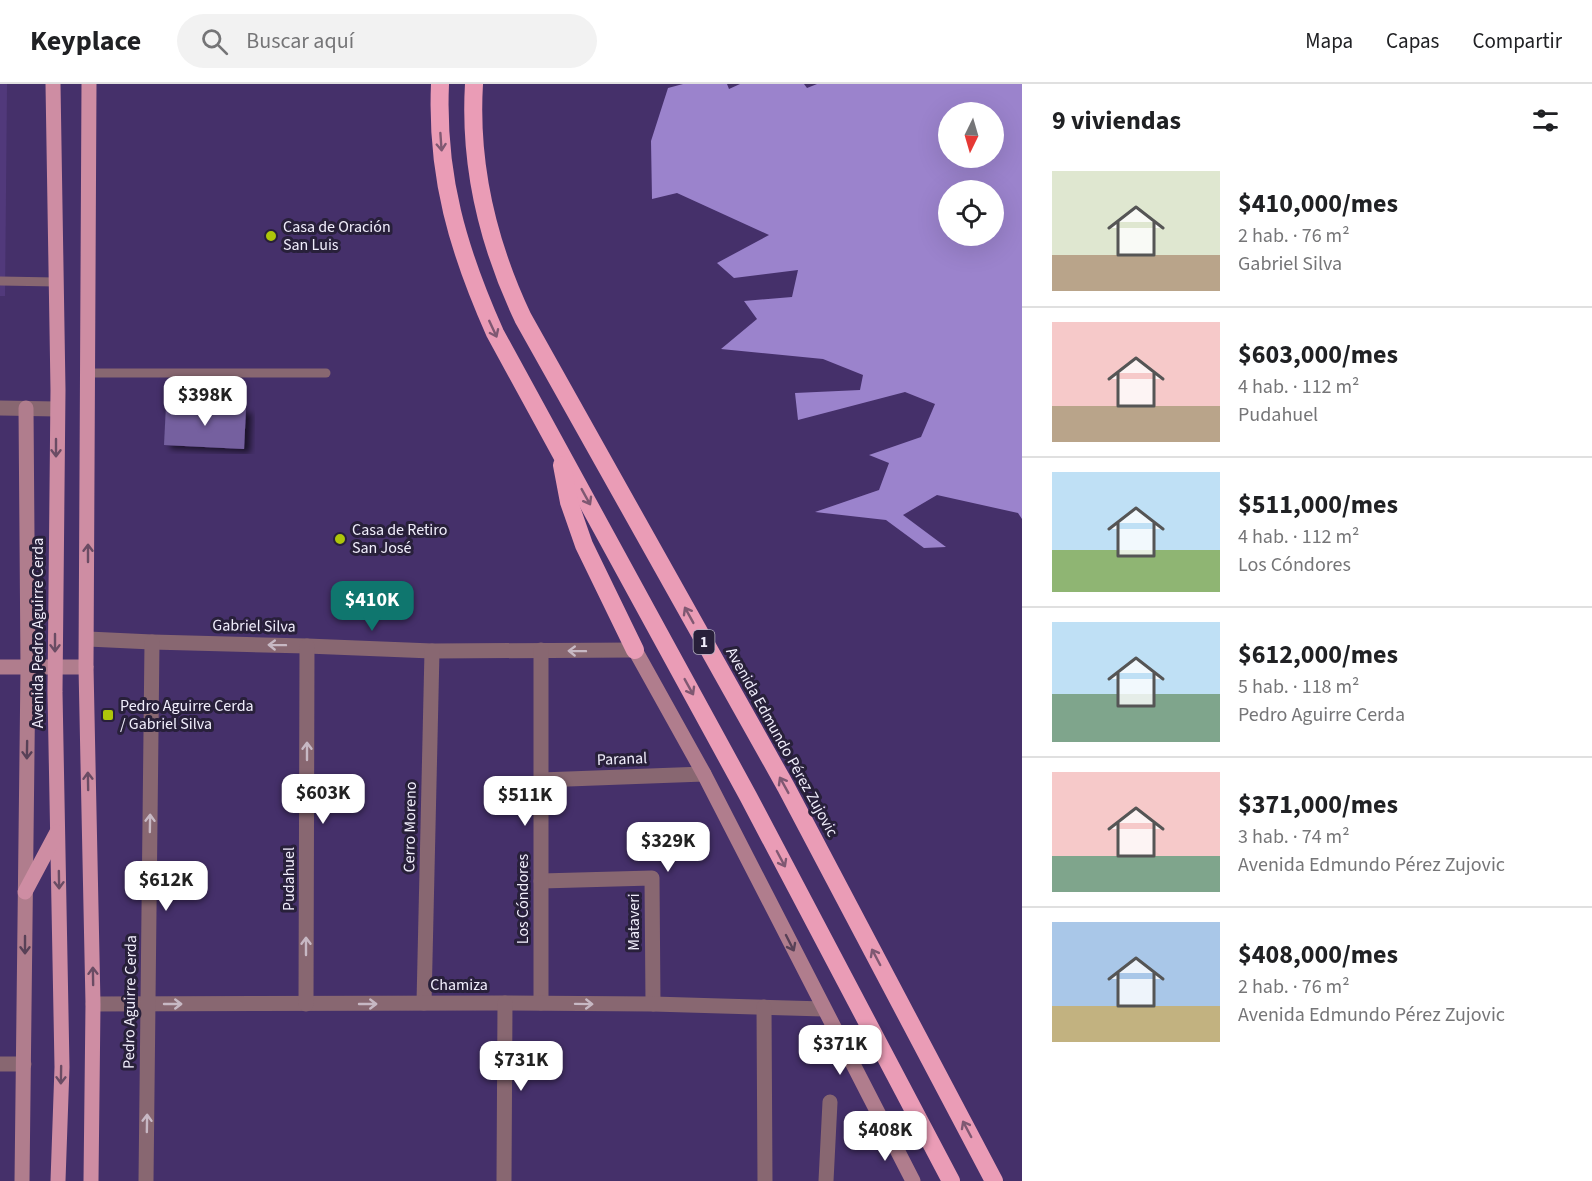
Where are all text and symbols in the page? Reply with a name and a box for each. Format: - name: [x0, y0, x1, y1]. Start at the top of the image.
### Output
- search box: [177, 14, 597, 68]
- text: Keyplace: [30, 21, 141, 61]
- icon: search: [198, 25, 231, 58]
- text: Buscar aquí: [246, 25, 354, 57]
- text: Mapa: [1305, 26, 1353, 56]
- text: Capas: [1386, 26, 1439, 56]
- text: Compartir: [1472, 26, 1562, 56]
- north arrow: [938, 102, 1004, 168]
- map controls: [938, 102, 1004, 246]
- text: 9 viviendas: [1052, 102, 1181, 139]
- icon: filters: [1529, 104, 1562, 137]
- one-way arrow: [436, 132, 447, 152]
- button: locate: [938, 180, 1004, 246]
- text: $410,000/mes: [1238, 185, 1398, 222]
- icon: home: [1100, 195, 1172, 267]
- place label: Casa de Oración San Luis: [283, 216, 391, 256]
- text: 2 hab. · 76 m²: [1238, 222, 1350, 250]
- marker: Casa de Oración San Luis: [264, 229, 278, 243]
- text: Gabriel Silva: [1238, 250, 1342, 278]
- one-way arrow: [488, 320, 499, 338]
- text: $603,000/mes: [1238, 336, 1398, 373]
- icon: home: [1100, 346, 1172, 418]
- text: 4 hab. · 112 m²: [1238, 373, 1359, 401]
- pin: $398K: [163, 376, 247, 427]
- text: $398K: [178, 381, 232, 409]
- text: Pudahuel: [1238, 401, 1318, 429]
- one-way arrow: [50, 438, 62, 458]
- text: $511,000/mes: [1238, 486, 1398, 523]
- one-way arrow: [580, 488, 592, 505]
- icon: home: [1100, 496, 1172, 568]
- place label: Casa de Retiro San José: [352, 519, 447, 559]
- text: 4 hab. · 112 m²: [1238, 523, 1359, 551]
- marker: Casa de Retiro San José: [333, 532, 347, 546]
- street label: Avenida Pedro Aguirre Cerda: [27, 538, 49, 728]
- one-way arrow: [82, 544, 94, 564]
- text: Los Cóndores: [1238, 551, 1351, 579]
- pin: $410K: [330, 581, 414, 632]
- text: $410K: [345, 586, 399, 614]
- one-way arrow: [683, 607, 695, 624]
- street label: Gabriel Silva: [212, 614, 296, 638]
- road number: 1: [694, 630, 714, 654]
- one-way arrow: [50, 633, 61, 653]
- text: $612,000/mes: [1238, 636, 1398, 673]
- one-way arrow: [267, 639, 287, 651]
- street label: Avenida Edmundo Pérez Zujovic: [721, 643, 843, 841]
- one-way arrow: [567, 645, 587, 656]
- icon: home: [1100, 646, 1172, 718]
- text: 5 hab. · 118 m²: [1238, 673, 1359, 701]
- one-way arrow: [683, 678, 695, 695]
- place label: Pedro Aguirre Cerda / Gabriel Silva: [120, 695, 254, 735]
- text: Pedro Aguirre Cerda: [1238, 701, 1405, 729]
- marker: Pedro Aguirre Cerda / Gabriel Silva: [101, 708, 115, 722]
- one-way arrow: [21, 739, 33, 759]
- one-way arrow: [301, 741, 313, 761]
- street label: Paranal: [596, 747, 648, 771]
- one-way arrow: [83, 771, 94, 791]
- pin: $603K: [281, 774, 365, 825]
- pin: $511K: [483, 776, 567, 827]
- one-way arrow: [778, 777, 790, 794]
- text: $603K: [296, 779, 350, 807]
- street label: Cerro Moreno: [398, 781, 422, 873]
- text: $511K: [498, 781, 552, 809]
- text: $371,000/mes: [1238, 786, 1398, 823]
- icon: home: [1100, 796, 1172, 868]
- one-way arrow: [144, 813, 156, 833]
- pin: $329K: [626, 822, 710, 873]
- text: 3 hab. · 74 m²: [1238, 823, 1350, 851]
- text: $329K: [641, 827, 695, 855]
- street label: Pudahuel: [278, 847, 300, 911]
- one-way arrow: [776, 849, 787, 867]
- text: Avenida Edmundo Pérez Zujovic: [1238, 851, 1505, 879]
- street label: Los Cóndores: [512, 854, 534, 944]
- pin: $612K: [124, 861, 208, 912]
- text: $612K: [139, 866, 193, 894]
- one-way arrow: [53, 870, 65, 890]
- street label: Mataveri: [623, 893, 645, 951]
- one-way arrow: [19, 934, 31, 954]
- one-way arrow: [785, 934, 796, 952]
- street label: Pedro Aguirre Cerda: [118, 935, 142, 1069]
- one-way arrow: [300, 936, 312, 956]
- text: $408,000/mes: [1238, 936, 1398, 973]
- icon: home: [1100, 946, 1172, 1018]
- one-way arrow: [870, 949, 882, 966]
- one-way arrow: [87, 966, 99, 986]
- text: 2 hab. · 76 m²: [1238, 973, 1350, 1001]
- street label: Chamiza: [430, 974, 488, 996]
- one-way arrow: [162, 998, 182, 1010]
- one-way arrow: [357, 998, 377, 1010]
- one-way arrow: [573, 998, 593, 1009]
- text: Avenida Edmundo Pérez Zujovic: [1238, 1001, 1505, 1029]
- pin: $371K: [798, 1025, 882, 1076]
- text: $371K: [813, 1030, 867, 1058]
- pin: $731K: [479, 1041, 563, 1092]
- text: $731K: [494, 1046, 548, 1074]
- one-way arrow: [56, 1065, 67, 1085]
- pin: $408K: [843, 1111, 927, 1162]
- one-way arrow: [141, 1113, 152, 1133]
- text: $408K: [858, 1116, 912, 1144]
- one-way arrow: [961, 1121, 972, 1139]

